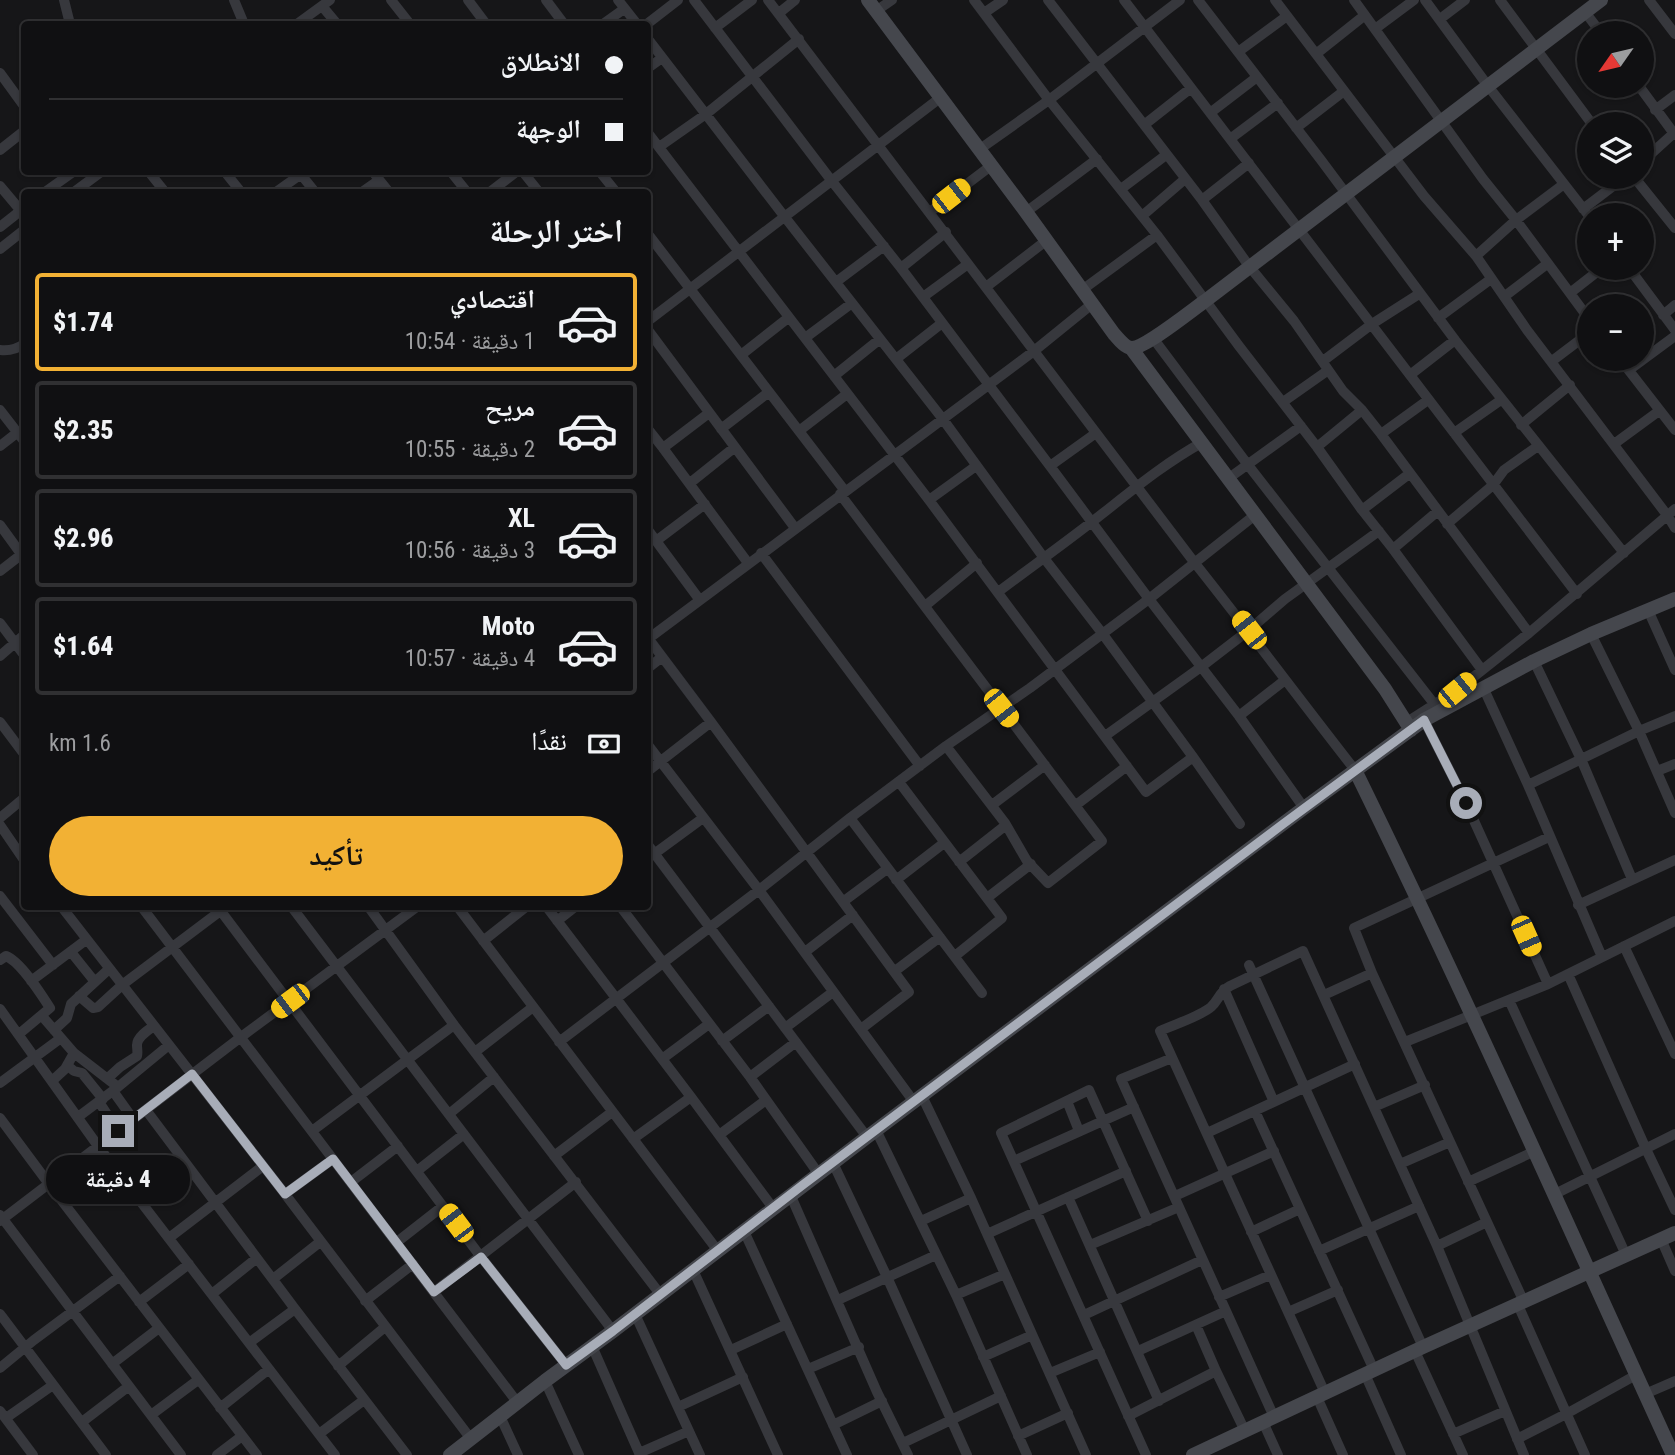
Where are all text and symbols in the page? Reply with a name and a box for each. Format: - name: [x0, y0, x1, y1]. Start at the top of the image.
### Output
- north arrow: [1577, 21, 1654, 98]
- map controls: [1577, 21, 1654, 371]
- text: الانطلاق: [501, 47, 581, 77]
- button: layers: [1577, 112, 1654, 189]
- text: الوجهة: [516, 114, 581, 144]
- car: [928, 175, 975, 217]
- button: +: [1577, 203, 1654, 280]
- text: اختر الرحلة: [489, 212, 623, 250]
- text: اقتصادي: [450, 284, 535, 314]
- icon: car: [556, 291, 619, 354]
- button: −: [1577, 294, 1654, 371]
- text: $1.74: [53, 307, 114, 337]
- text: 1 دقيقة · 10:54: [405, 328, 535, 355]
- text: مريح: [485, 392, 535, 422]
- icon: car: [556, 399, 619, 462]
- text: $2.35: [53, 415, 114, 445]
- text: 2 دقيقة · 10:55: [405, 436, 535, 463]
- text: XL: [508, 503, 535, 533]
- icon: car: [556, 507, 619, 570]
- text: $2.96: [53, 523, 114, 553]
- text: 3 دقيقة · 10:56: [405, 537, 535, 564]
- car: [1228, 607, 1271, 653]
- text: Moto: [482, 611, 535, 641]
- icon: car: [556, 615, 619, 678]
- text: $1.64: [53, 631, 114, 661]
- text: 4 دقيقة · 10:57: [405, 645, 535, 672]
- car: [1435, 669, 1480, 711]
- car: [980, 685, 1023, 731]
- icon: cash: [585, 725, 623, 763]
- text: نقدًا: [531, 726, 567, 756]
- text: 1.6 km: [49, 730, 111, 757]
- route start: [1450, 787, 1482, 819]
- button: تأكيد: [49, 816, 623, 896]
- car: [1508, 913, 1545, 959]
- car: [267, 980, 314, 1022]
- route end: [102, 1115, 134, 1147]
- callout: 4 دقيقة: [46, 1156, 190, 1204]
- text: 4 دقيقة: [85, 1166, 151, 1193]
- car: [435, 1200, 478, 1246]

